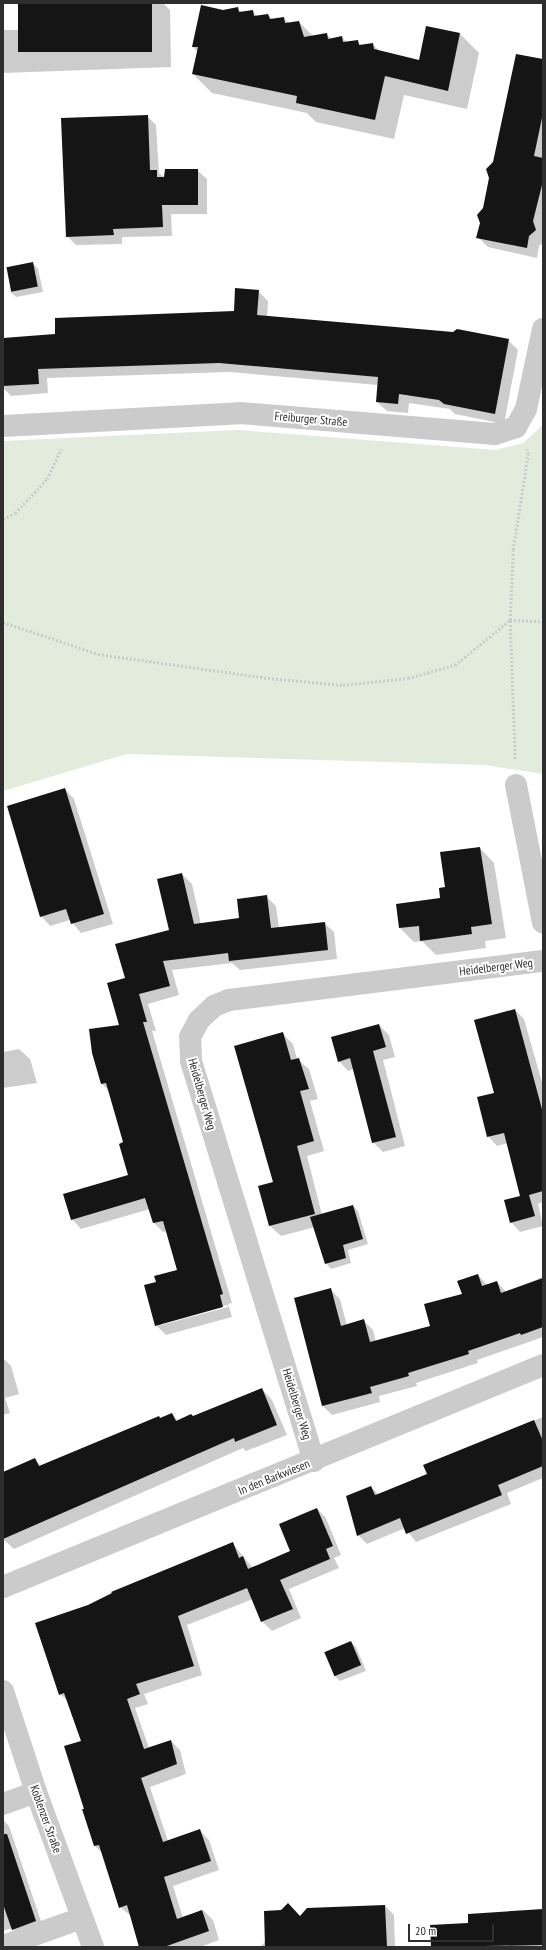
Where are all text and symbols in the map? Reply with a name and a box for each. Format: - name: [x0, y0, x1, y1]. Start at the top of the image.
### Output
- street label: Freiburger Straße: [274, 409, 348, 429]
- street label: Heidelberger Weg: [458, 955, 534, 979]
- street label: Heidelberger Weg: [185, 1056, 219, 1132]
- street label: Heidelberger Weg: [279, 1366, 315, 1442]
- street label: In den Barkwiesen: [236, 1456, 312, 1498]
- street label: Koblenzer Straße: [27, 1783, 65, 1855]
- scale bar: [410, 1916, 496, 1942]
- text: 20 m: [415, 1923, 436, 1938]

